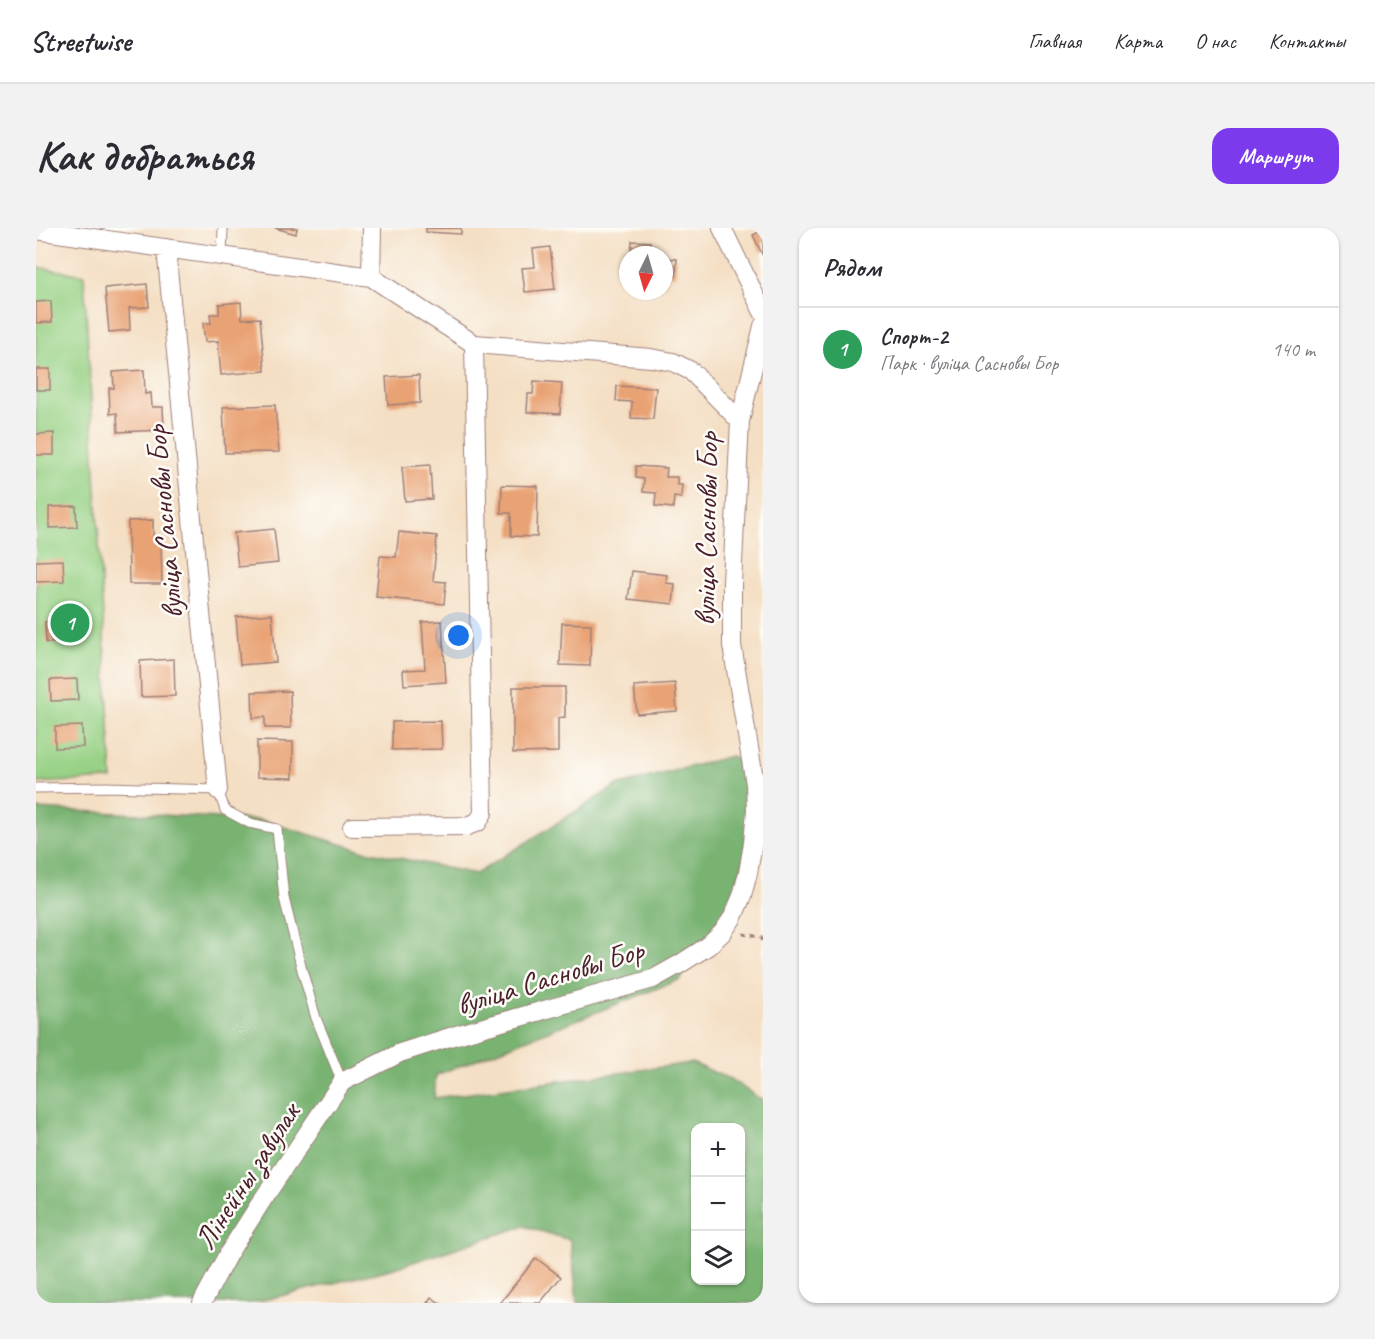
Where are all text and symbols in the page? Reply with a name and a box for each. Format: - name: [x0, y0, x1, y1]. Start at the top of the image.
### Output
- text: Streetwise: [30, 24, 131, 59]
- text: Главная: [1028, 28, 1081, 54]
- text: Карта: [1114, 28, 1162, 54]
- text: О нас: [1195, 28, 1236, 54]
- text: Контакты: [1269, 28, 1345, 54]
- button: Маршрут: [1212, 128, 1339, 184]
- text: Как добраться: [36, 130, 253, 183]
- north arrow: [619, 246, 673, 300]
- text: Рядом: [823, 251, 881, 284]
- text: Спорт-2: [880, 323, 948, 351]
- text: 1: [838, 337, 847, 362]
- text: 140 m: [1272, 337, 1315, 362]
- text: Парк · вуліца Сасновы Бор: [880, 351, 1058, 376]
- street label: вуліца Сасновы Бор: [136, 422, 191, 620]
- street label: вуліца Сасновы Бор: [685, 430, 727, 626]
- pin: 1: [51, 600, 90, 646]
- your location: [444, 621, 473, 650]
- street label: вуліца Сасновы Бор: [452, 930, 650, 1024]
- street label: Лінейны завулак: [186, 1093, 310, 1256]
- map controls: [691, 1123, 745, 1285]
- button: +: [691, 1123, 745, 1177]
- button: −: [691, 1177, 745, 1231]
- button: layers: [691, 1231, 745, 1285]

